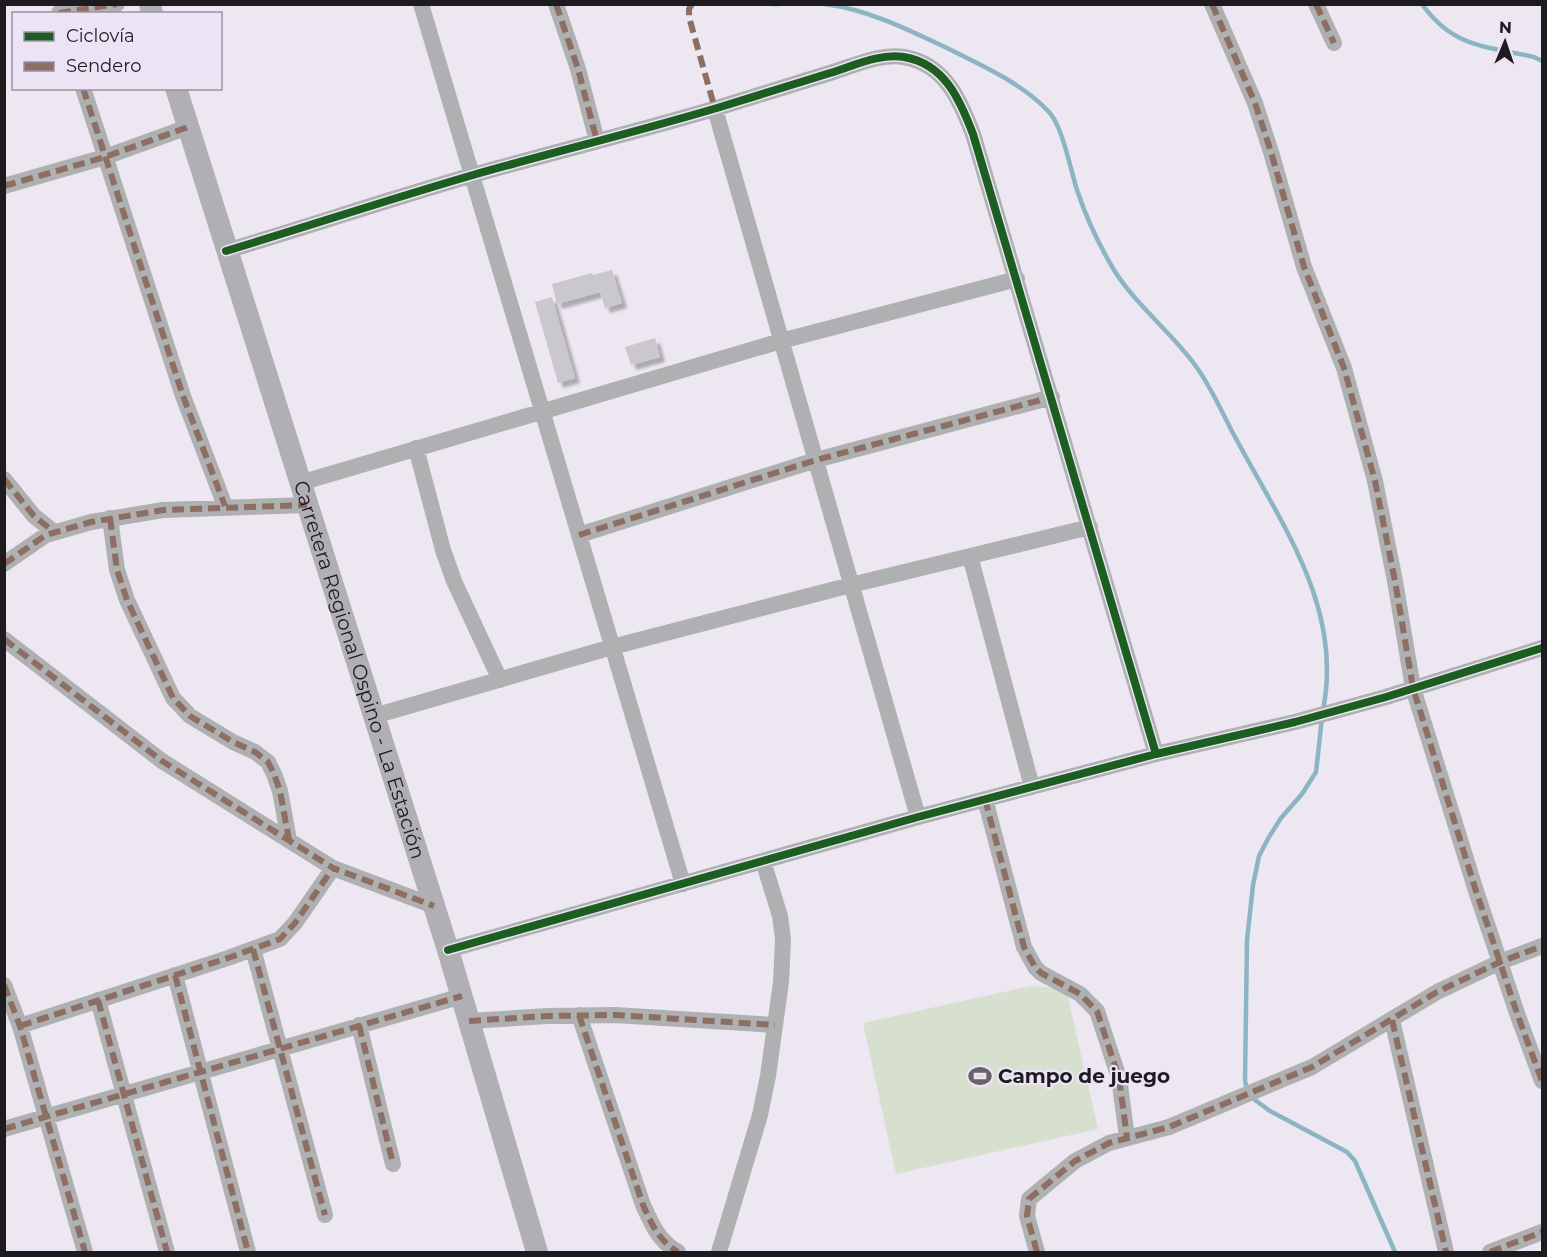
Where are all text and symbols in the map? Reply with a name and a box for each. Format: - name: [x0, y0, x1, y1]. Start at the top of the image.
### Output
- legend: [12, 12, 222, 90]
- north arrow: [1475, 12, 1535, 72]
- text: N: [1499, 18, 1512, 37]
- text: Ciclovía: [66, 25, 135, 47]
- text: Sendero: [66, 55, 141, 77]
- street label: Carretera Regional Ospino - La Estación: [289, 477, 431, 862]
- sports icon: Campo de juego: [967, 1063, 993, 1089]
- place label: Campo de juego: [998, 1064, 1170, 1088]

